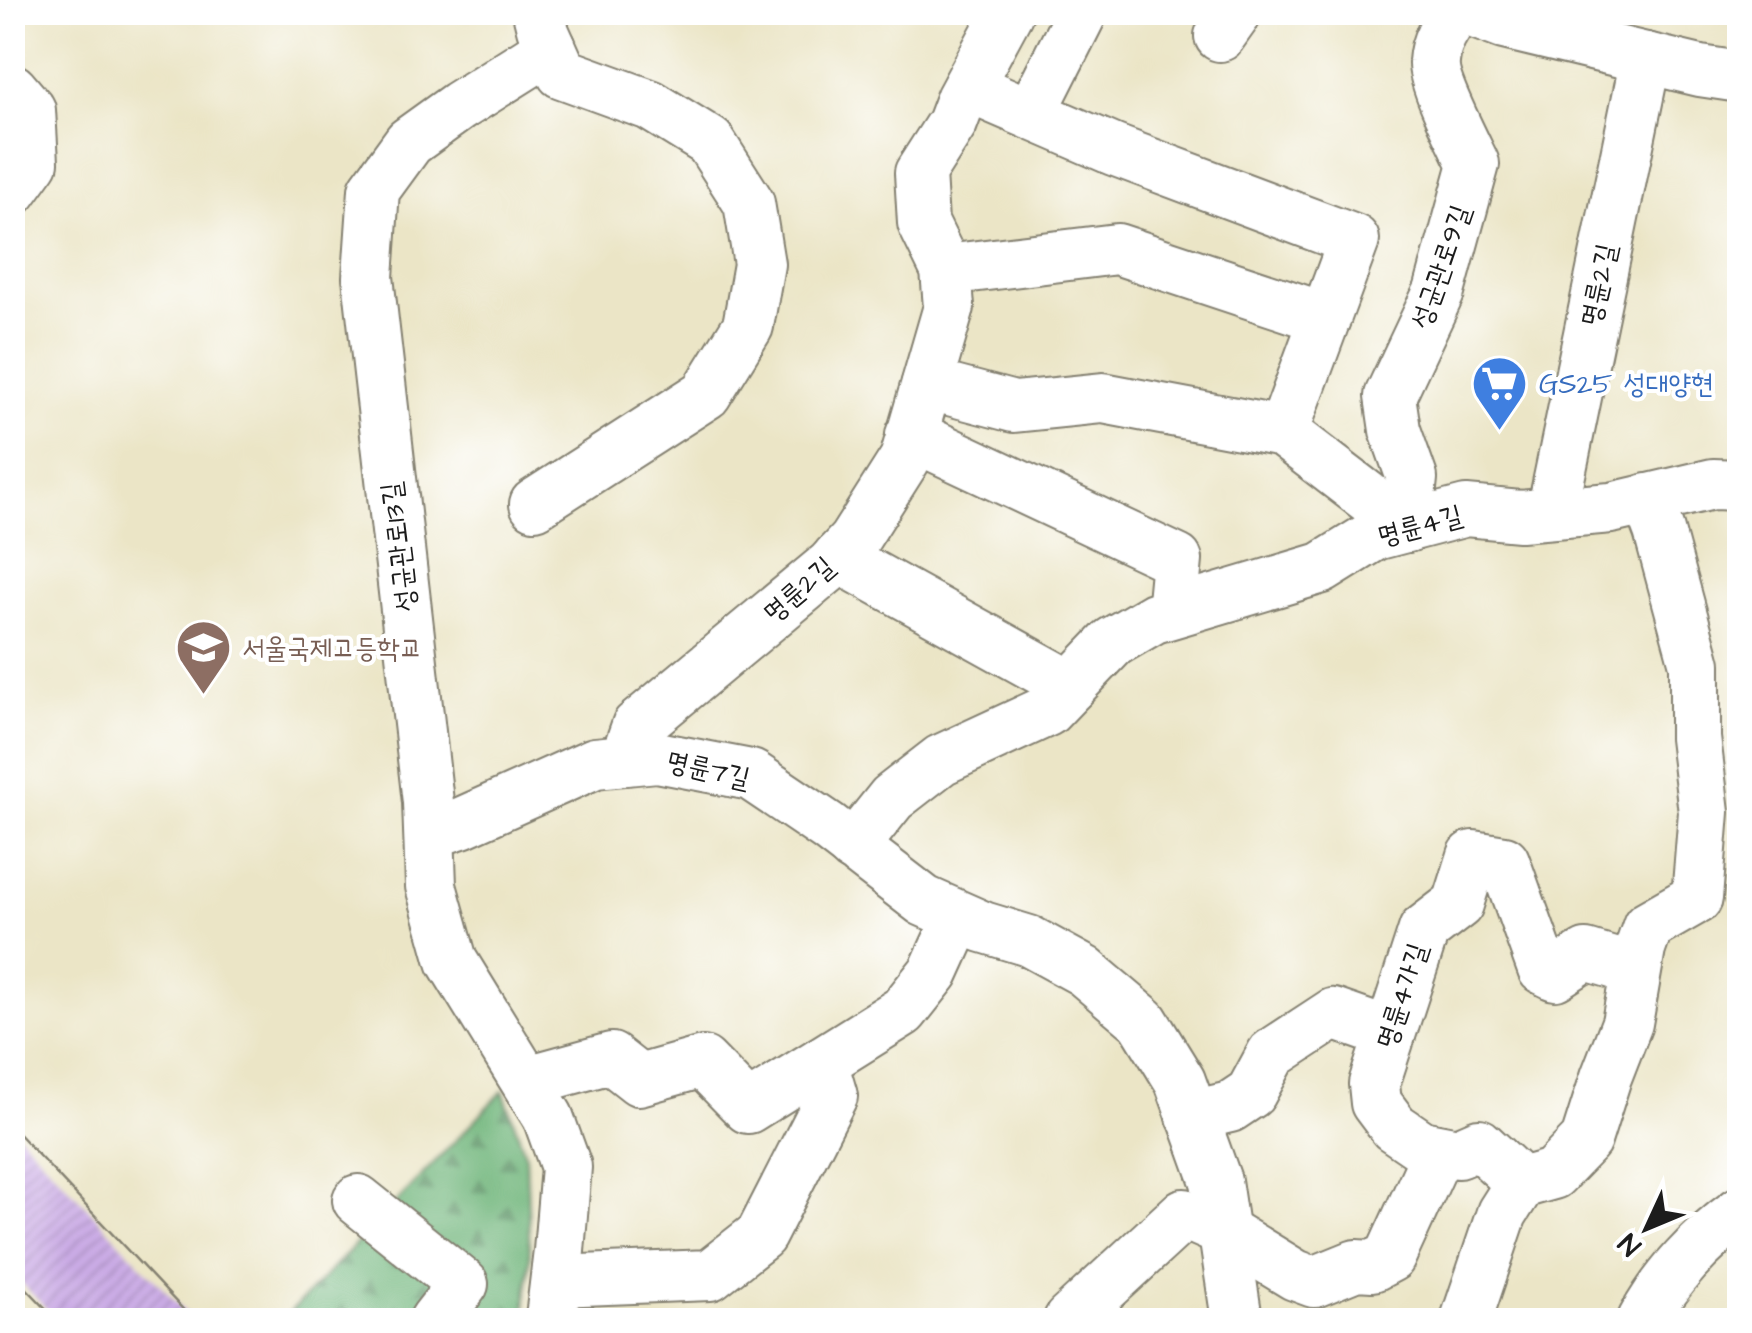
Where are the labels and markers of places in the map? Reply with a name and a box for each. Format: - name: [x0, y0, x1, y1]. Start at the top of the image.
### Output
- supermarket icon: GS25 성대양현: [1470, 354, 1530, 433]
- place label: GS25 성대양현: [1539, 365, 1714, 404]
- school or university icon: 서울국제고등학교: [173, 618, 233, 697]
- place label: 서울국제고등학교: [242, 629, 422, 668]

